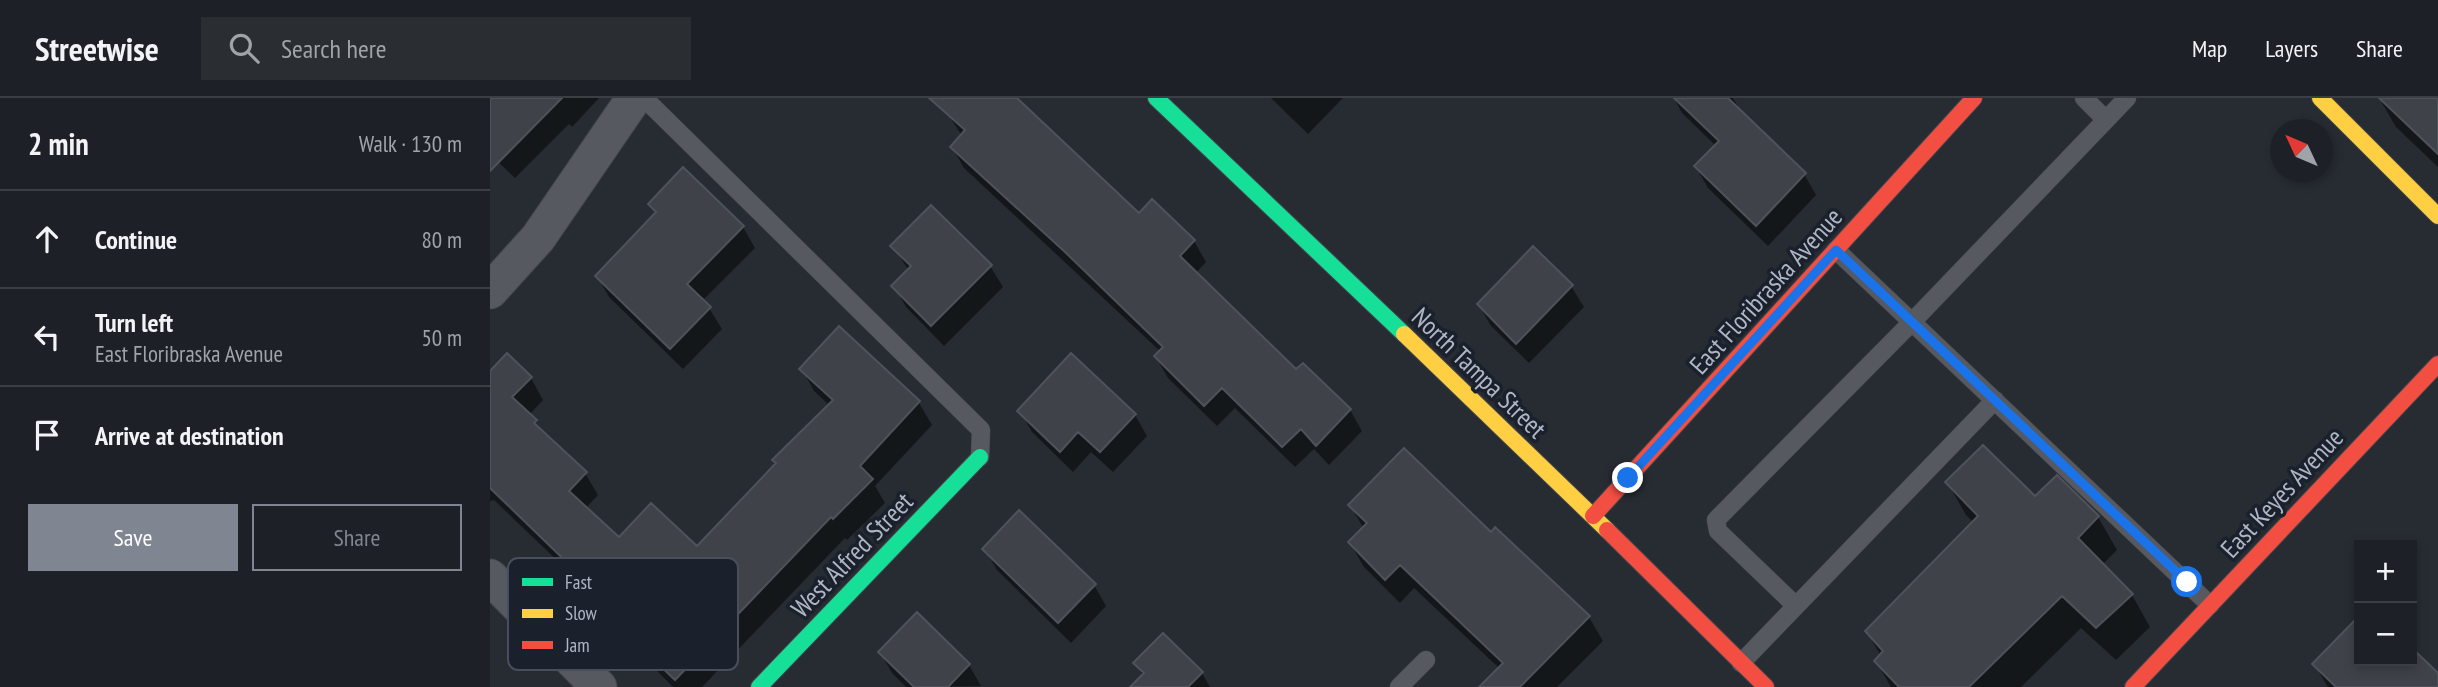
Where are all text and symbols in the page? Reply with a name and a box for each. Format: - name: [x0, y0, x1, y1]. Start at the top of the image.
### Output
- search box: [201, 17, 691, 80]
- text: Streetwise: [35, 27, 159, 70]
- icon: search: [225, 29, 263, 67]
- text: Search here: [281, 32, 387, 65]
- text: Map: [2192, 33, 2227, 64]
- text: Layers: [2265, 33, 2318, 64]
- text: Share: [2356, 33, 2403, 64]
- north arrow: [2270, 119, 2333, 182]
- text: 2 min: [28, 124, 89, 163]
- text: Walk · 130 m: [359, 129, 462, 158]
- street label: East Floribraska Avenue: [1682, 201, 1849, 381]
- icon: ahead: [28, 220, 66, 258]
- text: Continue: [95, 223, 177, 256]
- text: 80 m: [421, 225, 462, 254]
- street label: North Tampa Street: [1405, 300, 1553, 445]
- text: Turn left: [95, 306, 173, 339]
- icon: left: [28, 318, 66, 356]
- text: 50 m: [421, 323, 462, 352]
- text: East Floribraska Avenue: [95, 339, 283, 368]
- icon: arrive: [28, 416, 66, 454]
- text: Arrive at destination: [95, 419, 284, 452]
- street label: East Keyes Avenue: [2213, 421, 2350, 564]
- route end: [1612, 462, 1643, 493]
- street label: West Alfred Street: [784, 485, 920, 624]
- button: Save: [28, 504, 238, 571]
- button: Share: [252, 504, 462, 571]
- map controls: [2354, 540, 2417, 666]
- button: +: [2354, 540, 2417, 603]
- legend: [508, 558, 738, 670]
- route start: [2171, 566, 2202, 597]
- text: Fast: [565, 570, 593, 594]
- text: Slow: [565, 601, 598, 625]
- button: −: [2354, 603, 2417, 666]
- text: Jam: [564, 633, 590, 657]

